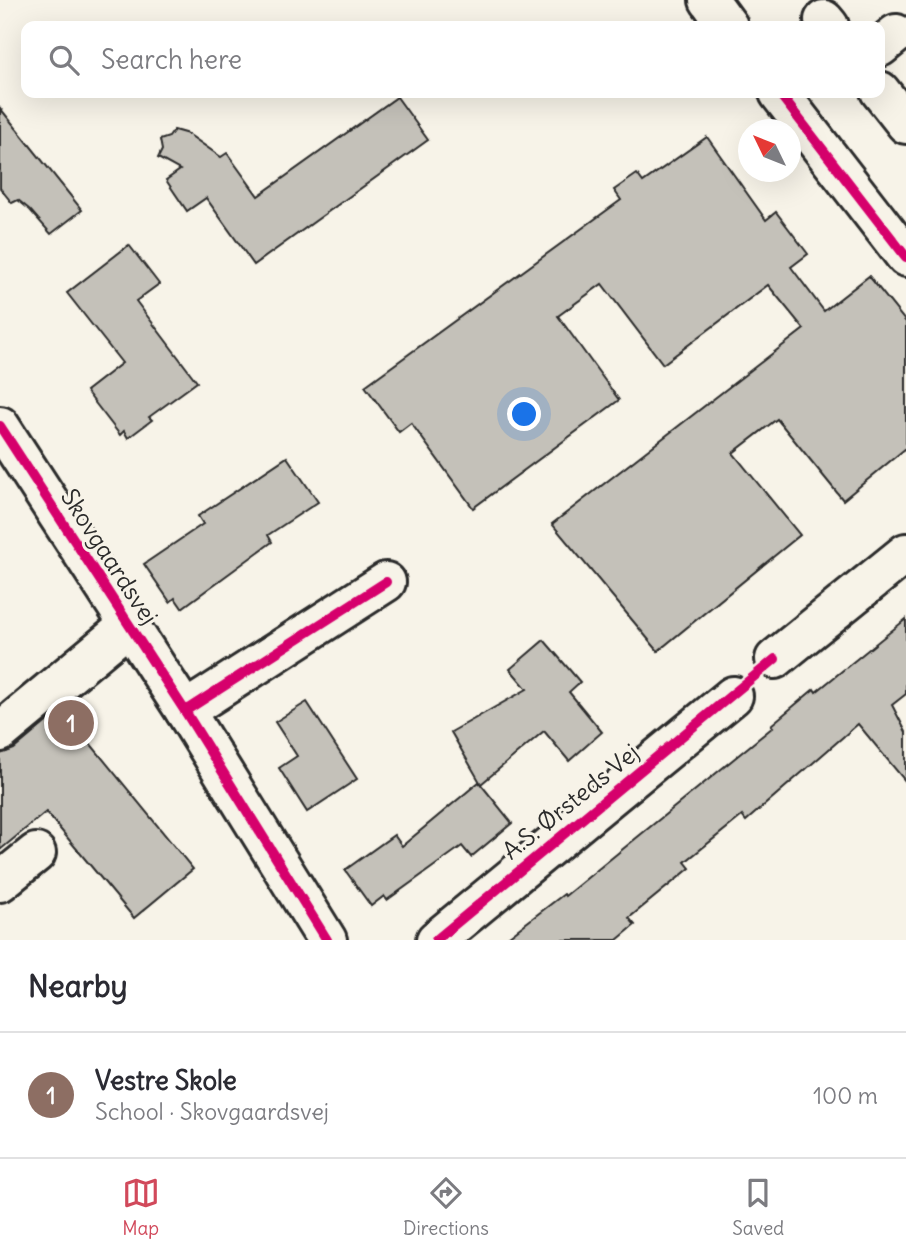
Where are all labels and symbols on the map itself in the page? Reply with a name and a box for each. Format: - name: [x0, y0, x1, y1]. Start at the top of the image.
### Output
- north arrow: [738, 119, 801, 182]
- your location: [507, 397, 541, 431]
- street label: Skovgaardsvej: [55, 483, 165, 630]
- pin: 1: [48, 697, 94, 749]
- street label: A.S. Ørsteds Vej: [496, 737, 645, 865]

